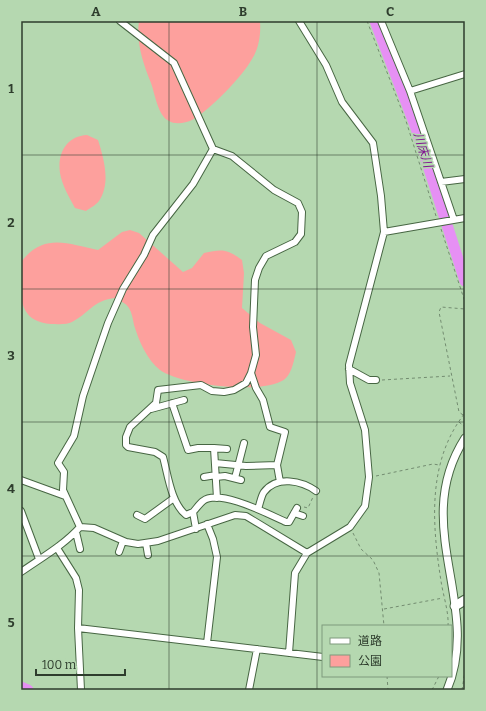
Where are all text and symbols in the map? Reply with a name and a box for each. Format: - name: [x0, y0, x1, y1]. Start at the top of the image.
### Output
- text: A: [91, 4, 101, 19]
- text: B: [239, 4, 247, 19]
- text: C: [386, 4, 394, 19]
- text: 1: [8, 81, 14, 96]
- water label: 川床川: [411, 131, 436, 171]
- text: 2: [7, 215, 15, 230]
- text: 3: [7, 348, 15, 363]
- text: 4: [7, 481, 15, 496]
- text: 5: [7, 615, 15, 630]
- legend: [322, 625, 452, 677]
- text: 道路: [358, 634, 382, 648]
- scale bar: [36, 651, 125, 677]
- text: 公園: [358, 654, 382, 668]
- text: 100 m: [42, 658, 77, 672]

